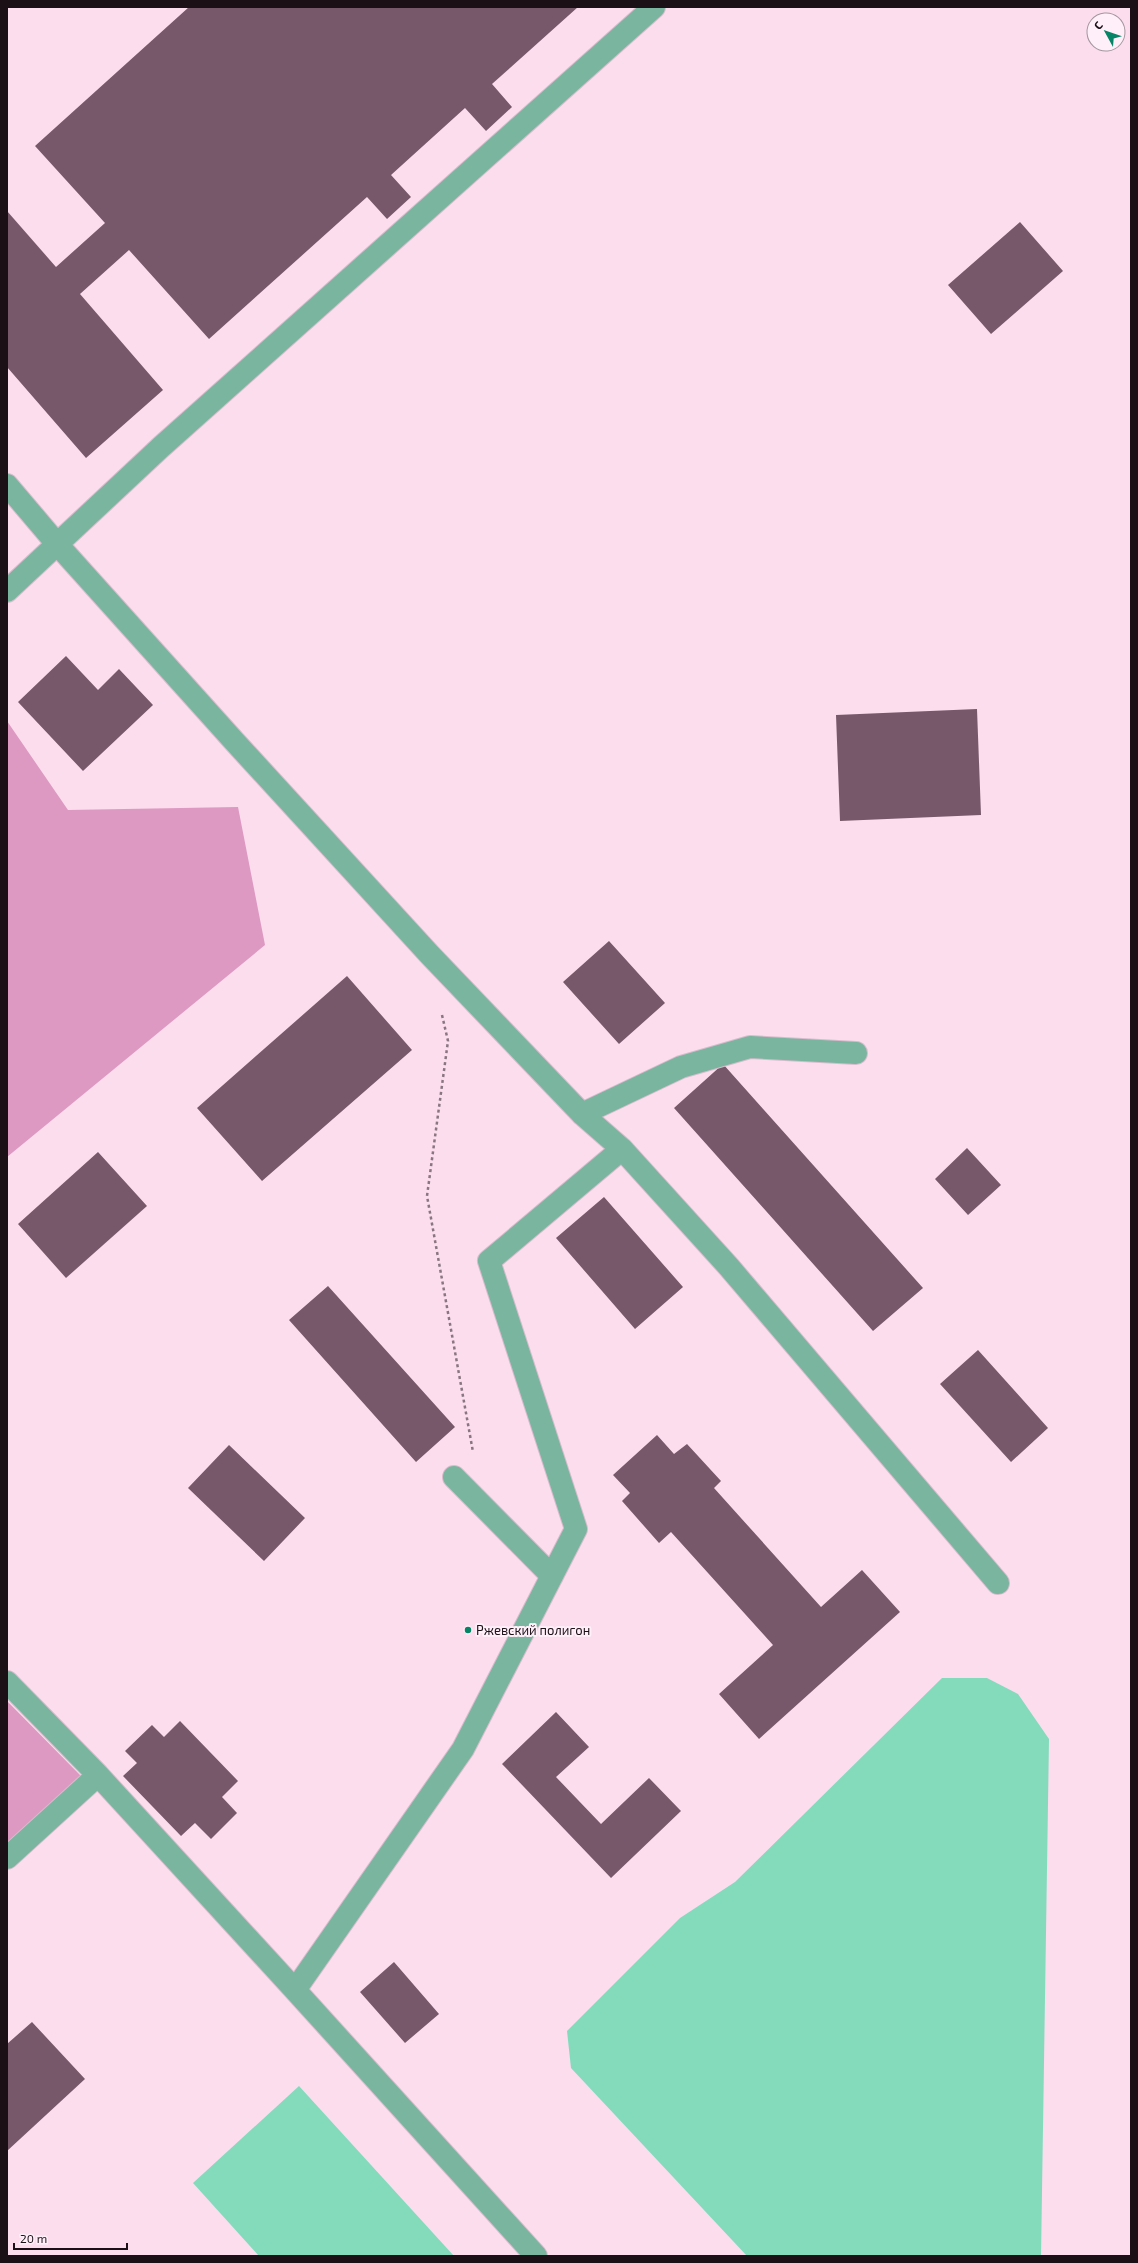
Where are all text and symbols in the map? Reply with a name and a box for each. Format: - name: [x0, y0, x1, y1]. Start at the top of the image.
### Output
- north arrow: [1086, 12, 1126, 52]
- text: С: [1091, 18, 1105, 32]
- place label: Ржевский полигон: [476, 1622, 590, 1638]
- marker: Ржевский полигон: [463, 1625, 473, 1635]
- scale bar: [14, 2225, 127, 2251]
- text: 20 m: [20, 2231, 47, 2245]

